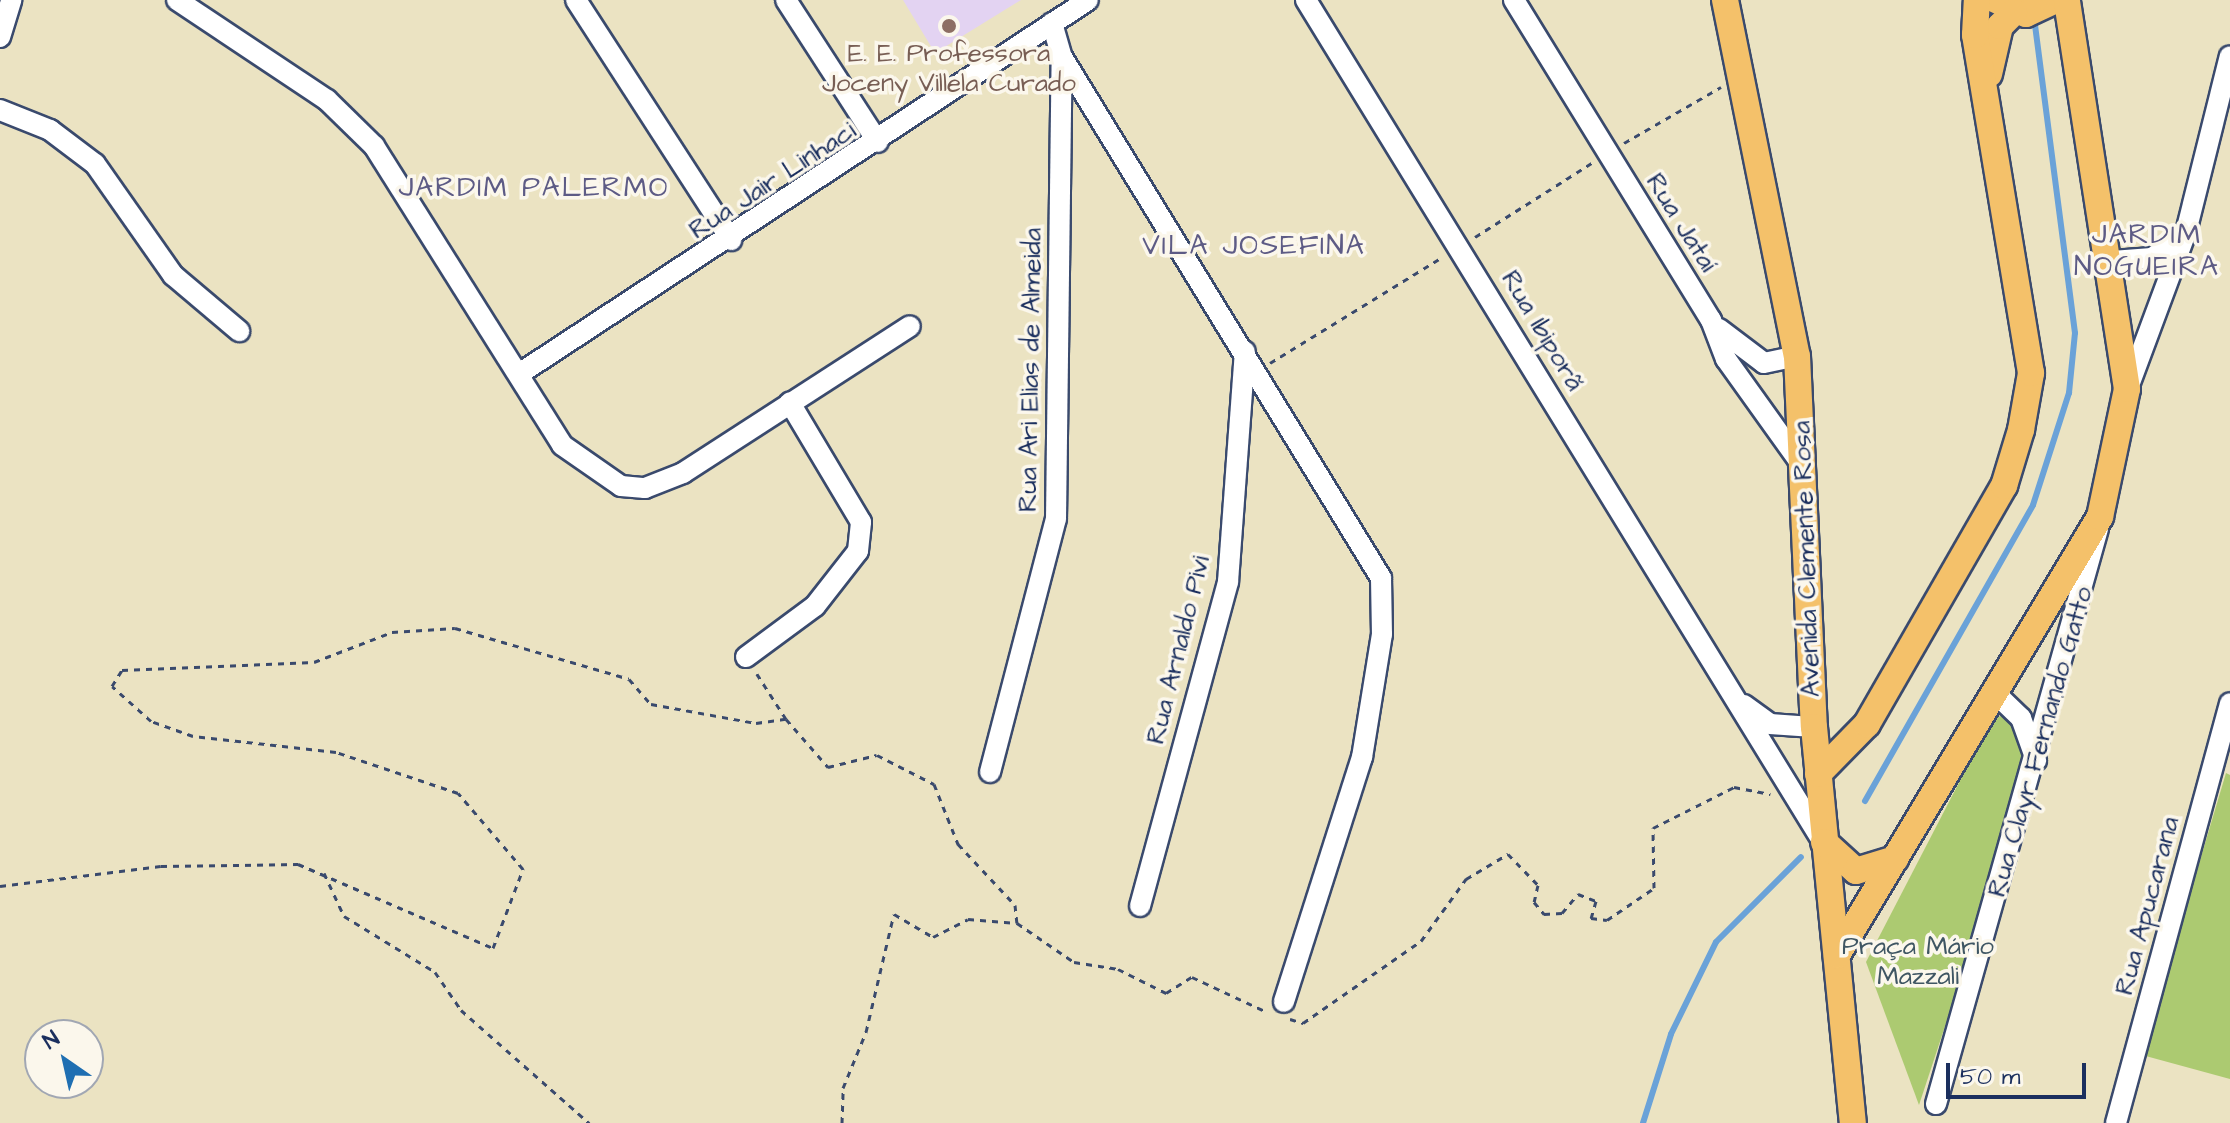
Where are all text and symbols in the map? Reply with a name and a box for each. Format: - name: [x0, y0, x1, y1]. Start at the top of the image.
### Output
- marker: E. E. Professora Joceny Villela Curado: [940, 17, 958, 35]
- place label: E. E. Professora Joceny Villela Curado: [822, 38, 1076, 100]
- street label: Rua Jair Linhaci: [684, 115, 862, 247]
- street label: Rua Jataí: [1639, 168, 1723, 278]
- district label: JARDIM PALERMO: [398, 171, 670, 205]
- district label: JARDIM NOGUEIRA: [2074, 218, 2220, 284]
- street label: Rua Ari Elias de Almeida: [1013, 228, 1049, 512]
- district label: VILA JOSEFINA: [1142, 229, 1366, 263]
- street label: Rua Ibiporã: [1494, 265, 1590, 397]
- street label: Avenida Clemente Rosa: [1787, 420, 1827, 698]
- street label: Rua Arnaldo Pivi: [1141, 553, 1217, 747]
- street label: Rua Clayr Fernando Gatto: [1982, 583, 2100, 901]
- street label: Rua Apucarana: [2109, 813, 2187, 999]
- park label: Praça Mário Mazzali: [1842, 931, 1994, 992]
- north arrow: [24, 1019, 104, 1099]
- text: N: [37, 1024, 66, 1057]
- scale bar: [1950, 1047, 2090, 1097]
- text: 50 m: [1960, 1060, 2020, 1094]

